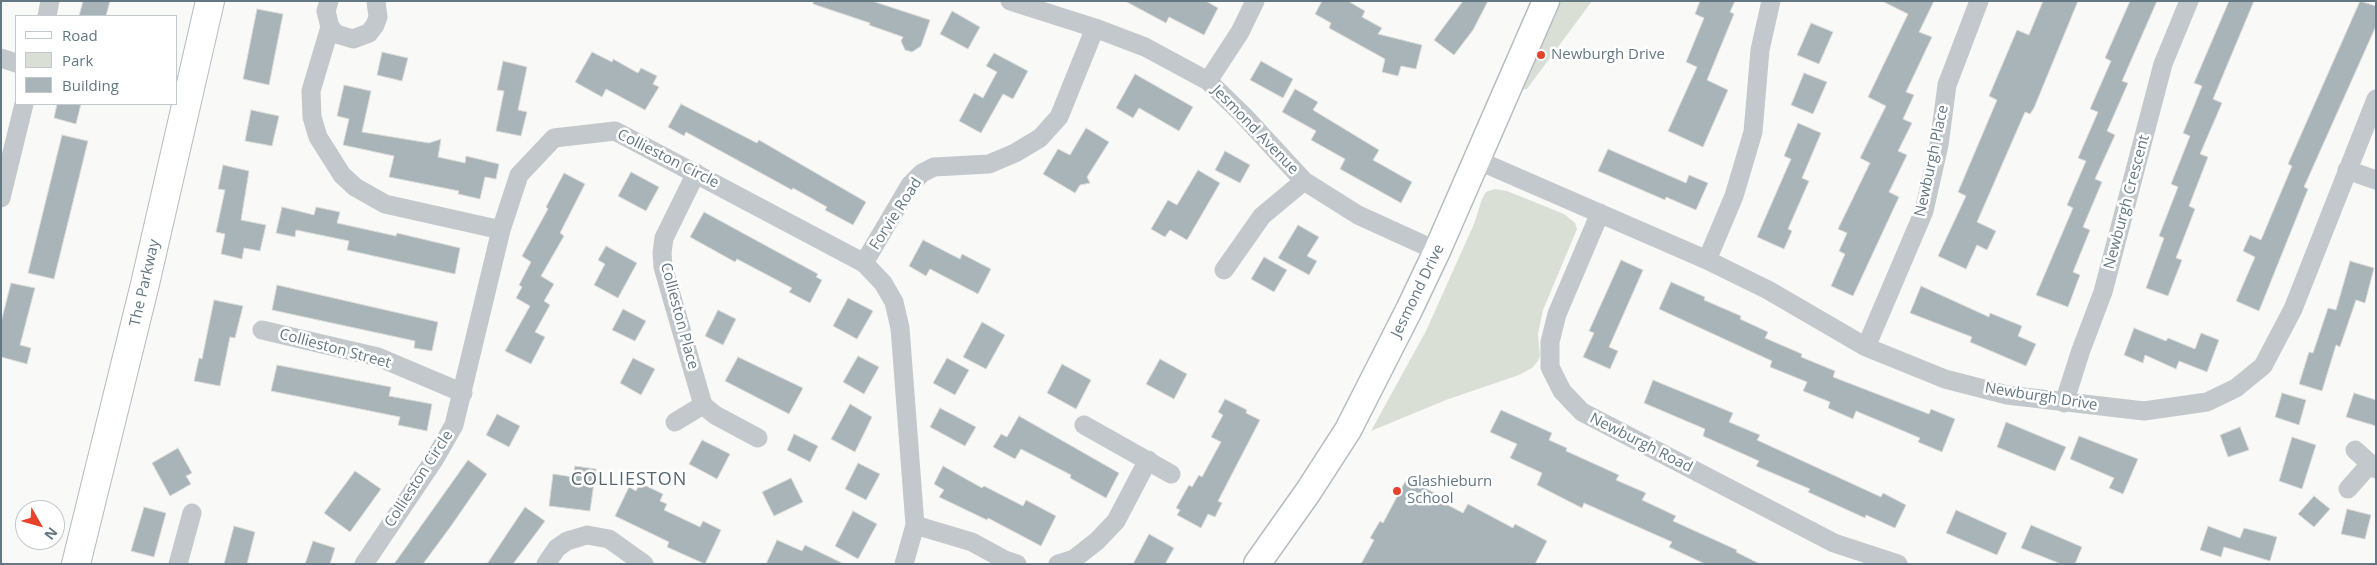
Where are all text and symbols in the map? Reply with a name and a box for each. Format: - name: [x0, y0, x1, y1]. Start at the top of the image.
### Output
- legend: [15, 15, 178, 105]
- text: Road: [62, 25, 98, 45]
- place label: Newburgh Drive: [1551, 46, 1665, 64]
- marker: Newburgh Drive: [1535, 49, 1547, 61]
- text: Park: [62, 50, 93, 70]
- text: Building: [62, 75, 119, 95]
- street label: Jesmond Avenue: [1208, 82, 1302, 178]
- street label: Newburgh Place: [1911, 103, 1953, 219]
- street label: Collieston Circle: [614, 126, 722, 192]
- street label: Newburgh Crescent: [2100, 133, 2154, 271]
- street label: Forvie Road: [866, 175, 926, 253]
- street label: The Parkway: [126, 238, 164, 328]
- street label: Jesmond Drive: [1388, 241, 1448, 341]
- street label: Collieston Place: [656, 261, 702, 371]
- street label: Collieston Street: [277, 325, 393, 373]
- street label: Newburgh Drive: [1983, 379, 2099, 415]
- street label: Newburgh Road: [1587, 409, 1695, 477]
- street label: Collieston Circle: [381, 427, 457, 531]
- district label: COLLIESTON: [570, 469, 688, 491]
- place label: Glashieburn School: [1407, 473, 1492, 508]
- marker: Glashieburn School: [1391, 485, 1403, 497]
- north arrow: [15, 500, 65, 550]
- text: N: [40, 524, 62, 544]

